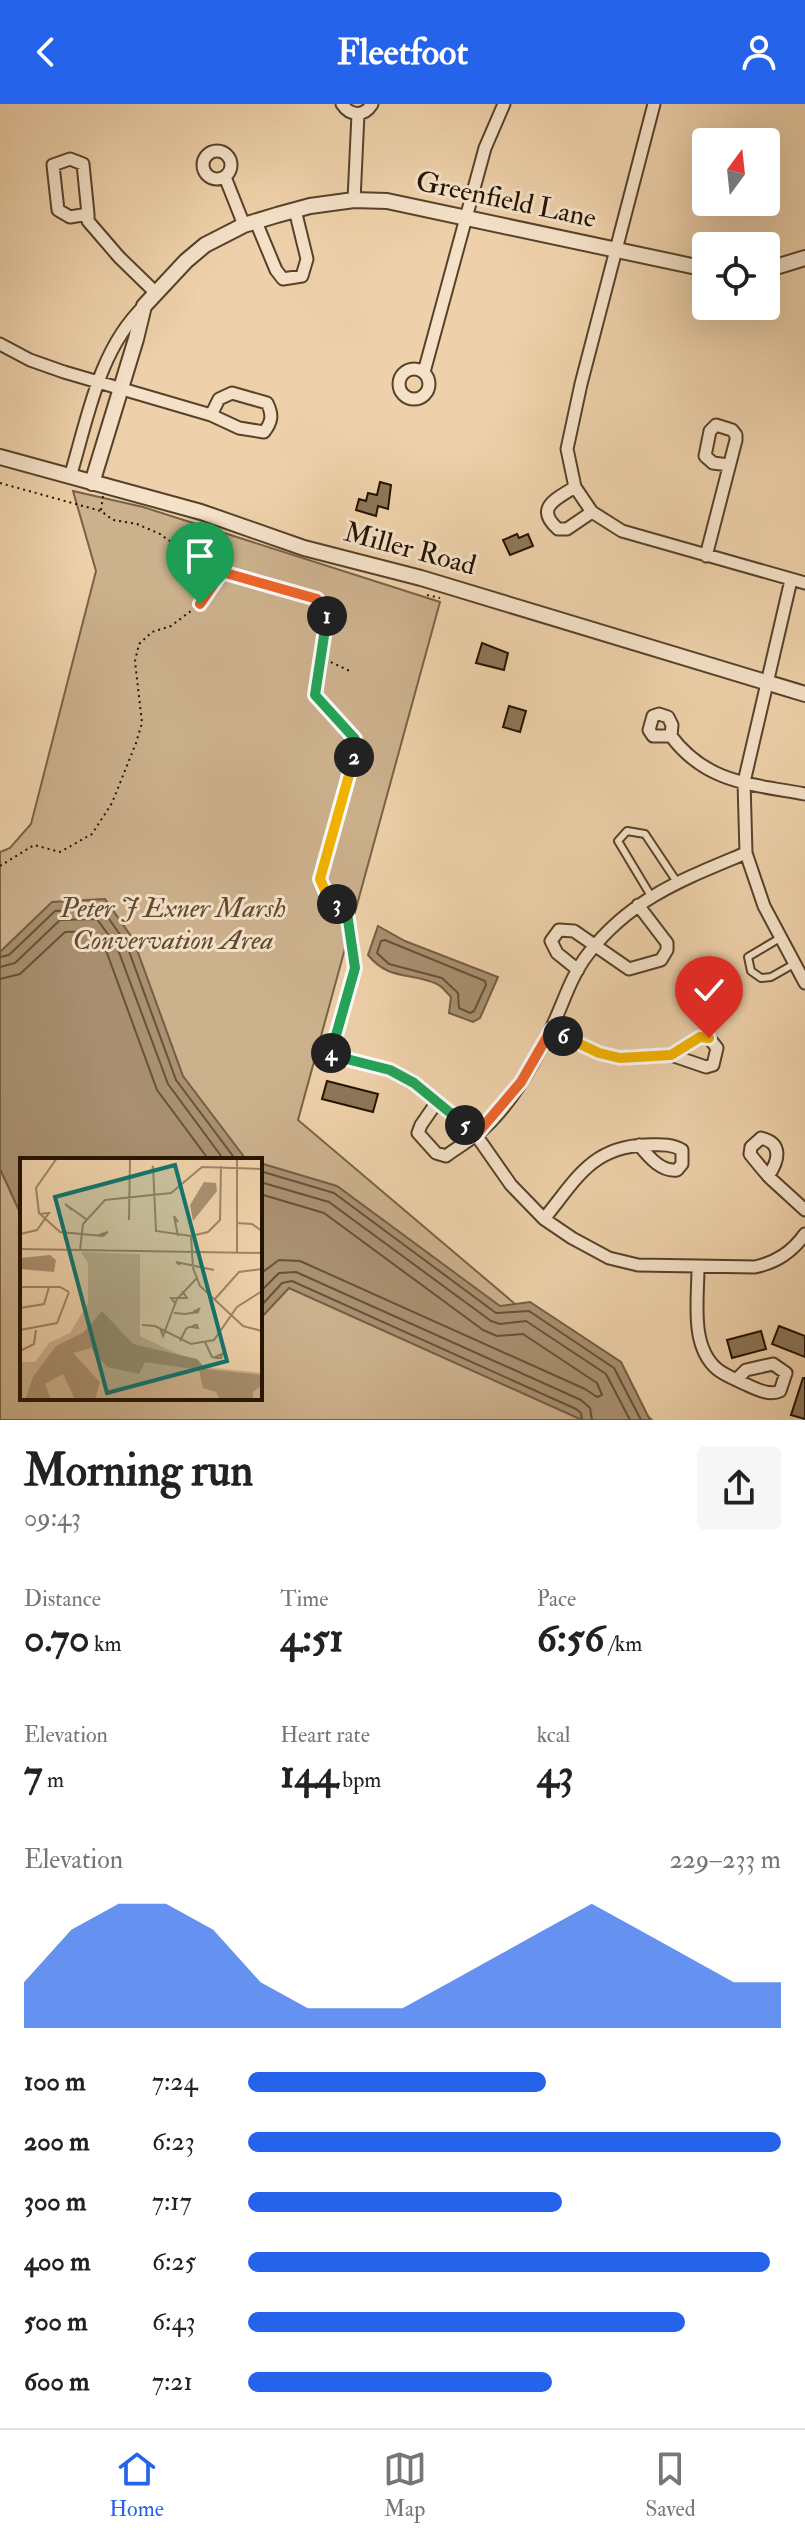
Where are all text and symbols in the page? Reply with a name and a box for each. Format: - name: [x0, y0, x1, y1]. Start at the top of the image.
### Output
- icon: back: [24, 30, 68, 74]
- text: Fleetfoot: [337, 30, 468, 75]
- icon: person: [737, 30, 781, 74]
- north arrow: [692, 128, 780, 216]
- map controls: [692, 128, 780, 320]
- street label: Greenfield Lane: [413, 164, 600, 236]
- button: locate: [692, 232, 780, 320]
- street label: Miller Road: [340, 515, 480, 583]
- pin: [166, 522, 234, 604]
- icon: arrive: [178, 534, 222, 578]
- pin: 1: [307, 596, 347, 636]
- text: 1: [323, 602, 331, 630]
- pin: 2: [334, 737, 374, 777]
- text: 2: [348, 743, 360, 771]
- pin: 3: [317, 884, 357, 924]
- text: 3: [333, 890, 341, 918]
- park label: Peter J Exner Marsh Convervation Area: [59, 891, 286, 958]
- pin: [675, 956, 743, 1038]
- icon: check: [687, 968, 731, 1012]
- pin: 6: [543, 1016, 583, 1056]
- text: 6: [557, 1022, 569, 1050]
- pin: 4: [311, 1033, 351, 1073]
- text: 4: [325, 1039, 337, 1067]
- pin: 5: [445, 1105, 485, 1145]
- text: 5: [460, 1111, 470, 1139]
- inset map: [20, 1158, 262, 1400]
- text: Morning run: [24, 1444, 253, 1499]
- button: share: [697, 1446, 781, 1530]
- text: 09:43: [24, 1502, 81, 1534]
- text: Distance: [24, 1585, 101, 1613]
- text: Time: [280, 1585, 328, 1613]
- text: Pace: [537, 1585, 576, 1613]
- text: 0.70: [24, 1613, 89, 1664]
- text: 4:51: [280, 1613, 344, 1664]
- text: 6:56: [537, 1613, 604, 1664]
- text: km: [89, 1630, 122, 1658]
- text: /km: [604, 1630, 642, 1658]
- text: Elevation: [24, 1721, 108, 1749]
- text: Heart rate: [280, 1721, 370, 1749]
- text: kcal: [537, 1721, 570, 1749]
- text: 7: [24, 1749, 42, 1800]
- text: 144: [280, 1749, 338, 1800]
- text: 43: [537, 1749, 574, 1800]
- text: m: [42, 1766, 64, 1794]
- text: bpm: [338, 1766, 381, 1794]
- text: Elevation: [24, 1844, 123, 1876]
- text: 229–233 m: [669, 1844, 781, 1876]
- text: 100 m: [24, 2066, 85, 2098]
- text: 7:24: [152, 2066, 198, 2098]
- text: 200 m: [24, 2126, 89, 2158]
- text: 6:23: [152, 2126, 195, 2158]
- text: 300 m: [24, 2186, 86, 2218]
- text: 7:17: [152, 2186, 192, 2218]
- text: 400 m: [24, 2246, 90, 2278]
- text: 6:25: [152, 2246, 196, 2278]
- text: 500 m: [24, 2306, 88, 2338]
- text: 6:43: [152, 2306, 196, 2338]
- text: 600 m: [24, 2366, 89, 2398]
- text: 7:21: [152, 2366, 193, 2398]
- tab: Home: [109, 2447, 164, 2523]
- tab: Map: [383, 2447, 427, 2523]
- tab: Saved: [645, 2447, 696, 2523]

